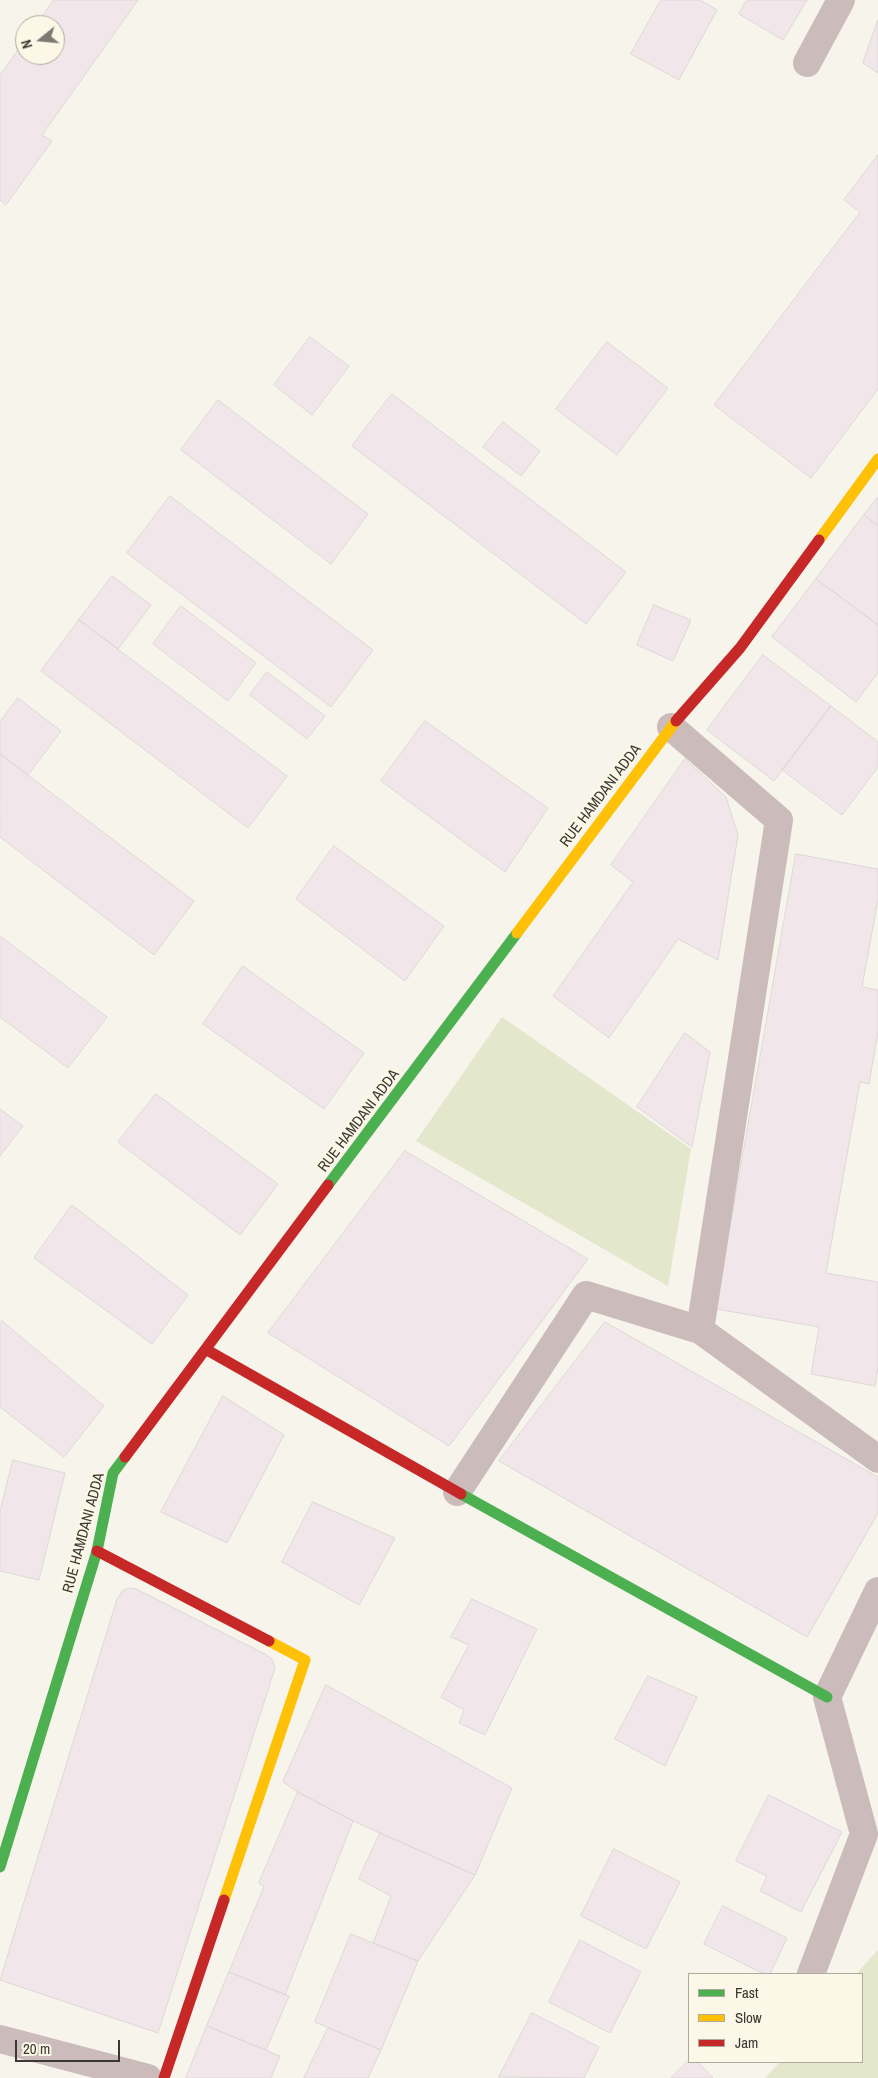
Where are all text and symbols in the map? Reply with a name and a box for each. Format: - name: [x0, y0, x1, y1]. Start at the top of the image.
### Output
- north arrow: [15, 15, 65, 65]
- text: N: [17, 38, 36, 51]
- street label: RUE HAMDANI ADDA: [557, 741, 645, 851]
- street label: RUE HAMDANI ADDA: [315, 1066, 403, 1176]
- street label: RUE HAMDANI ADDA: [59, 1471, 109, 1595]
- legend: [688, 1973, 863, 2063]
- text: Fast: [735, 1982, 758, 2003]
- text: Slow: [735, 2007, 762, 2028]
- scale bar: [18, 2030, 122, 2062]
- text: Jam: [735, 2032, 758, 2053]
- text: 20 m: [23, 2038, 50, 2059]

